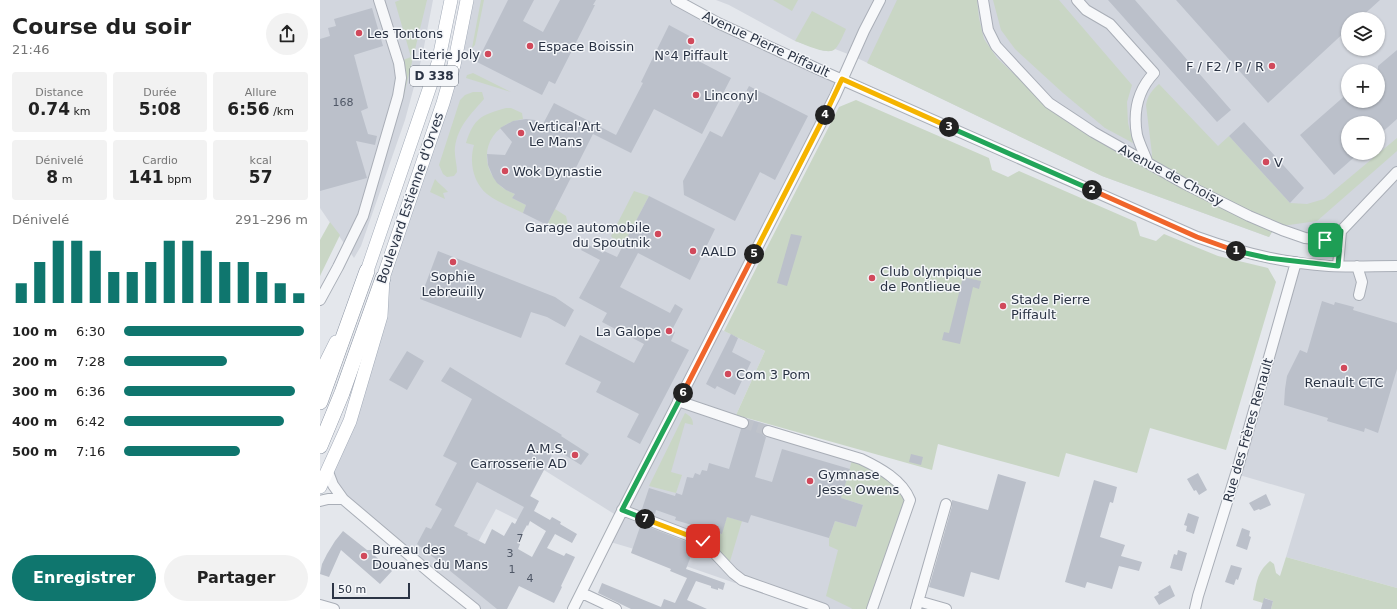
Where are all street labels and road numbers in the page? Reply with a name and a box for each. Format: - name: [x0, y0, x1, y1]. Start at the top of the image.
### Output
- street label: Avenue Pierre Piffault: [700, 8, 832, 80]
- road number: D 338: [410, 66, 458, 86]
- street label: Boulevard Estienne d'Orves: [374, 110, 446, 286]
- street label: Avenue de Choisy: [1116, 141, 1226, 209]
- street label: Rue des Frères Renault: [1220, 356, 1276, 504]

